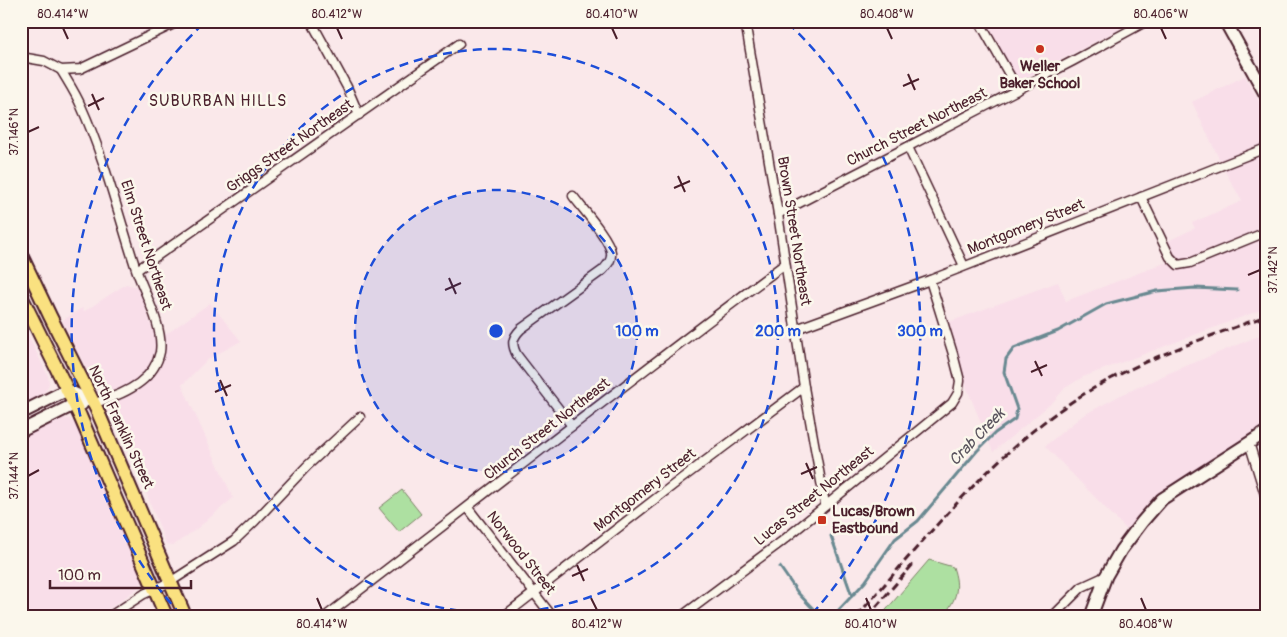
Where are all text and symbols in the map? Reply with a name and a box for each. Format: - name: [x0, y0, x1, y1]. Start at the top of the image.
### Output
- text: 80.414°W: [38, 7, 89, 22]
- text: 80.412°W: [312, 7, 362, 22]
- text: 80.410°W: [586, 7, 638, 22]
- text: 80.408°W: [860, 7, 914, 22]
- text: 80.406°W: [1134, 7, 1188, 22]
- marker: Weller Baker School: [1034, 43, 1046, 55]
- place label: Weller Baker School: [1000, 57, 1080, 93]
- street label: Church Street Northeast: [844, 83, 991, 171]
- district label: SUBURBAN HILLS: [149, 91, 287, 111]
- street label: Griggs Street Northeast: [223, 94, 358, 197]
- text: 37.146°N: [7, 108, 22, 156]
- street label: Brown Street Northeast: [773, 155, 815, 308]
- street label: Elm Street Northeast: [116, 178, 176, 313]
- street label: Montgomery Street: [965, 194, 1088, 259]
- text: 37.142°N: [1266, 246, 1281, 294]
- centre of rings: [487, 322, 505, 340]
- text: 100 m: [616, 322, 658, 341]
- text: 200 m: [755, 322, 801, 341]
- text: 300 m: [897, 322, 943, 341]
- street label: North Franklin Street: [84, 362, 158, 493]
- street label: Church Street Northeast: [480, 373, 615, 484]
- water label: Crab Creek: [945, 403, 1010, 470]
- street label: Lucas Street Northeast: [750, 441, 878, 550]
- street label: Montgomery Street: [590, 444, 701, 536]
- text: 37.144°N: [7, 452, 22, 500]
- place label: Lucas/Brown Eastbound: [832, 502, 915, 538]
- street label: Norwood Street: [482, 507, 560, 599]
- marker: Lucas/Brown Eastbound: [816, 514, 828, 526]
- scale bar: [50, 557, 191, 589]
- text: 100 m: [58, 566, 101, 585]
- text: 80.414°W: [297, 617, 348, 632]
- text: 80.412°W: [572, 617, 622, 632]
- text: 80.410°W: [845, 617, 897, 632]
- text: 80.408°W: [1119, 617, 1173, 632]

